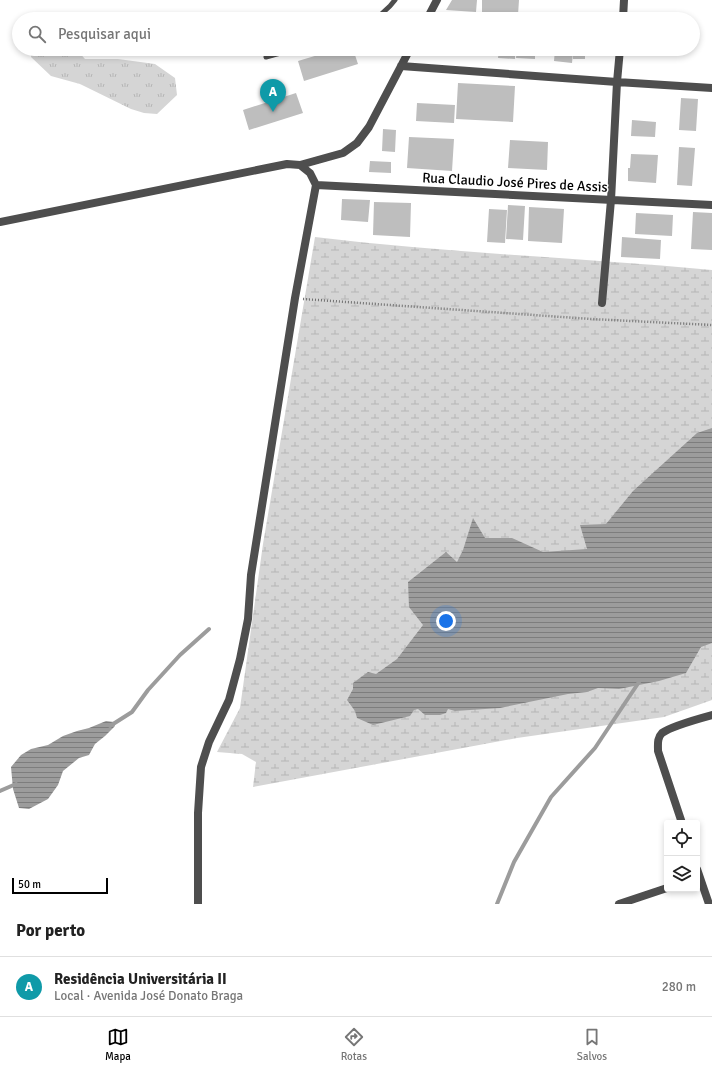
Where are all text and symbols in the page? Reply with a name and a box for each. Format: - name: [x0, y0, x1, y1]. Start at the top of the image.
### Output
- search box: [12, 12, 700, 56]
- icon: search: [26, 23, 48, 45]
- text: Pesquisar aqui: [58, 25, 151, 43]
- pin: A: [260, 79, 286, 112]
- street label: Rua Claudio José Pires de Assis: [422, 169, 608, 196]
- your location: [436, 611, 456, 631]
- map controls: [664, 820, 700, 892]
- button: locate: [664, 820, 700, 856]
- button: layers: [664, 856, 700, 892]
- scale bar: [12, 876, 108, 895]
- text: 50 m: [18, 878, 41, 891]
- text: Por perto: [16, 920, 85, 941]
- text: Residência Universitária II: [54, 970, 227, 988]
- text: A: [25, 979, 33, 995]
- text: 280 m: [662, 979, 696, 995]
- text: Local · Avenida José Donato Braga: [54, 988, 243, 1004]
- tab: Mapa: [105, 1026, 131, 1063]
- tab: Rotas: [341, 1026, 367, 1063]
- tab: Salvos: [577, 1026, 607, 1063]

